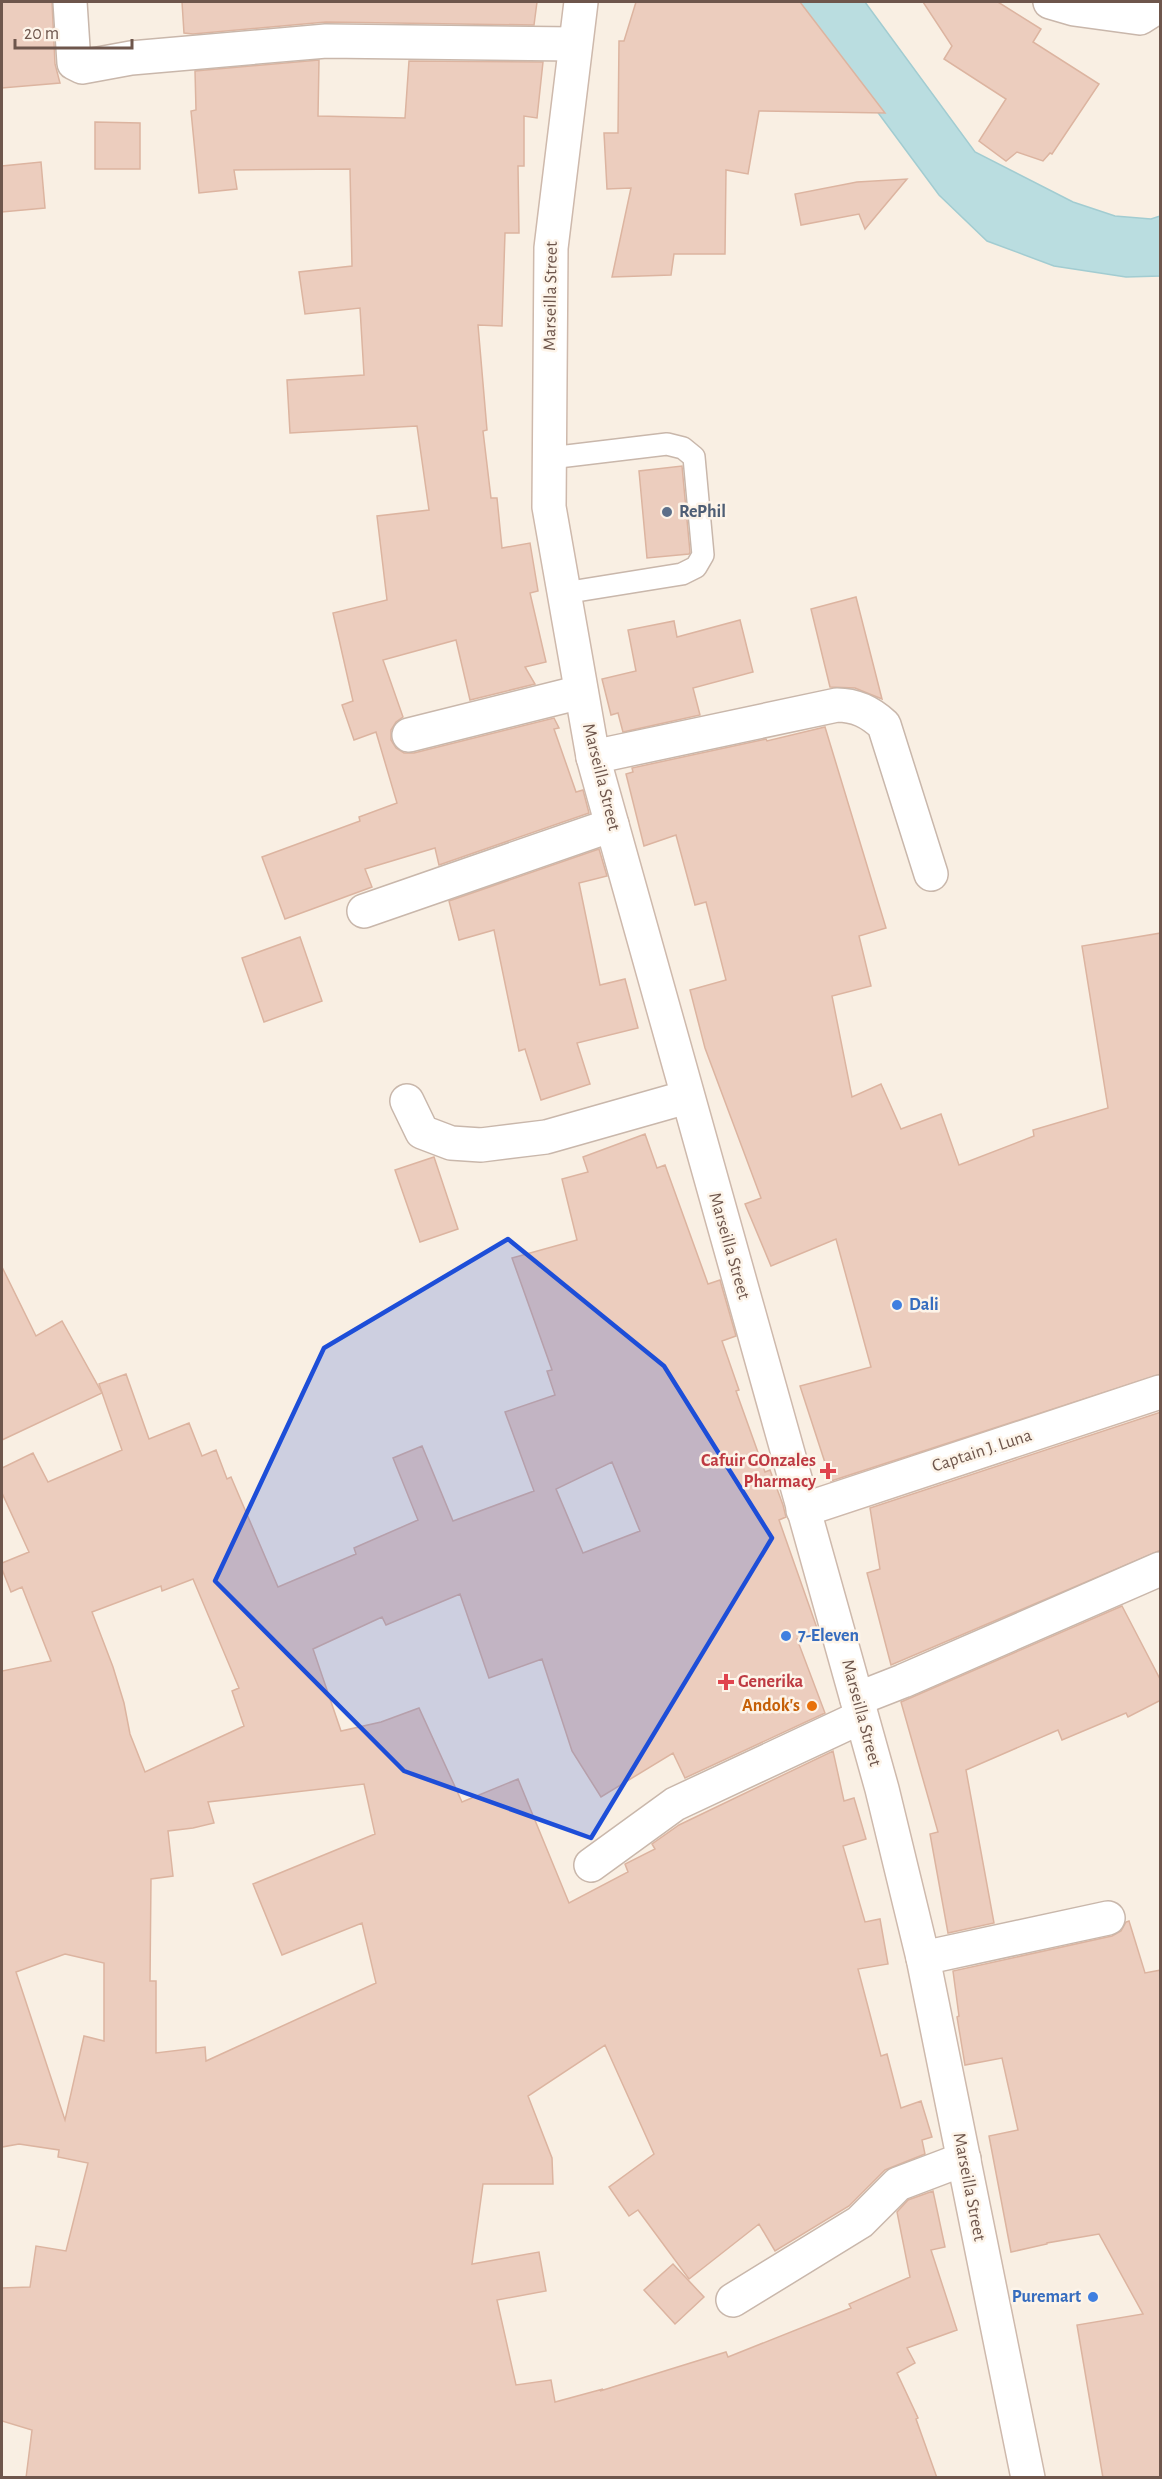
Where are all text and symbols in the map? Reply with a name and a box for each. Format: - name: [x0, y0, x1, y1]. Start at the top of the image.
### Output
- scale bar: [15, 12, 132, 50]
- text: 20 m: [24, 25, 59, 43]
- street label: Marseilla Street: [541, 241, 561, 351]
- place label: RePhil: [679, 503, 726, 521]
- marker: RePhil: [660, 505, 674, 519]
- street label: Marseilla Street: [579, 722, 623, 833]
- street label: Marseilla Street: [705, 1191, 753, 1302]
- place label: Dali: [909, 1296, 939, 1314]
- marker: Dali: [890, 1298, 904, 1312]
- street label: Captain J. Luna: [930, 1426, 1034, 1476]
- place label: Cafuir GOnzales Pharmacy: [701, 1452, 817, 1491]
- marker: Cafuir GOnzales Pharmacy: [821, 1464, 835, 1478]
- place label: 7-Eleven: [798, 1627, 859, 1645]
- marker: 7-Eleven: [779, 1629, 793, 1643]
- street label: Marseilla Street: [838, 1658, 884, 1769]
- place label: Generika: [738, 1673, 804, 1691]
- marker: Generika: [719, 1675, 733, 1689]
- place label: Andok's: [742, 1697, 800, 1715]
- marker: Andok's: [805, 1699, 819, 1713]
- street label: Marseilla Street: [950, 2131, 988, 2243]
- place label: Puremart: [1012, 2288, 1081, 2306]
- marker: Puremart: [1086, 2290, 1100, 2304]

